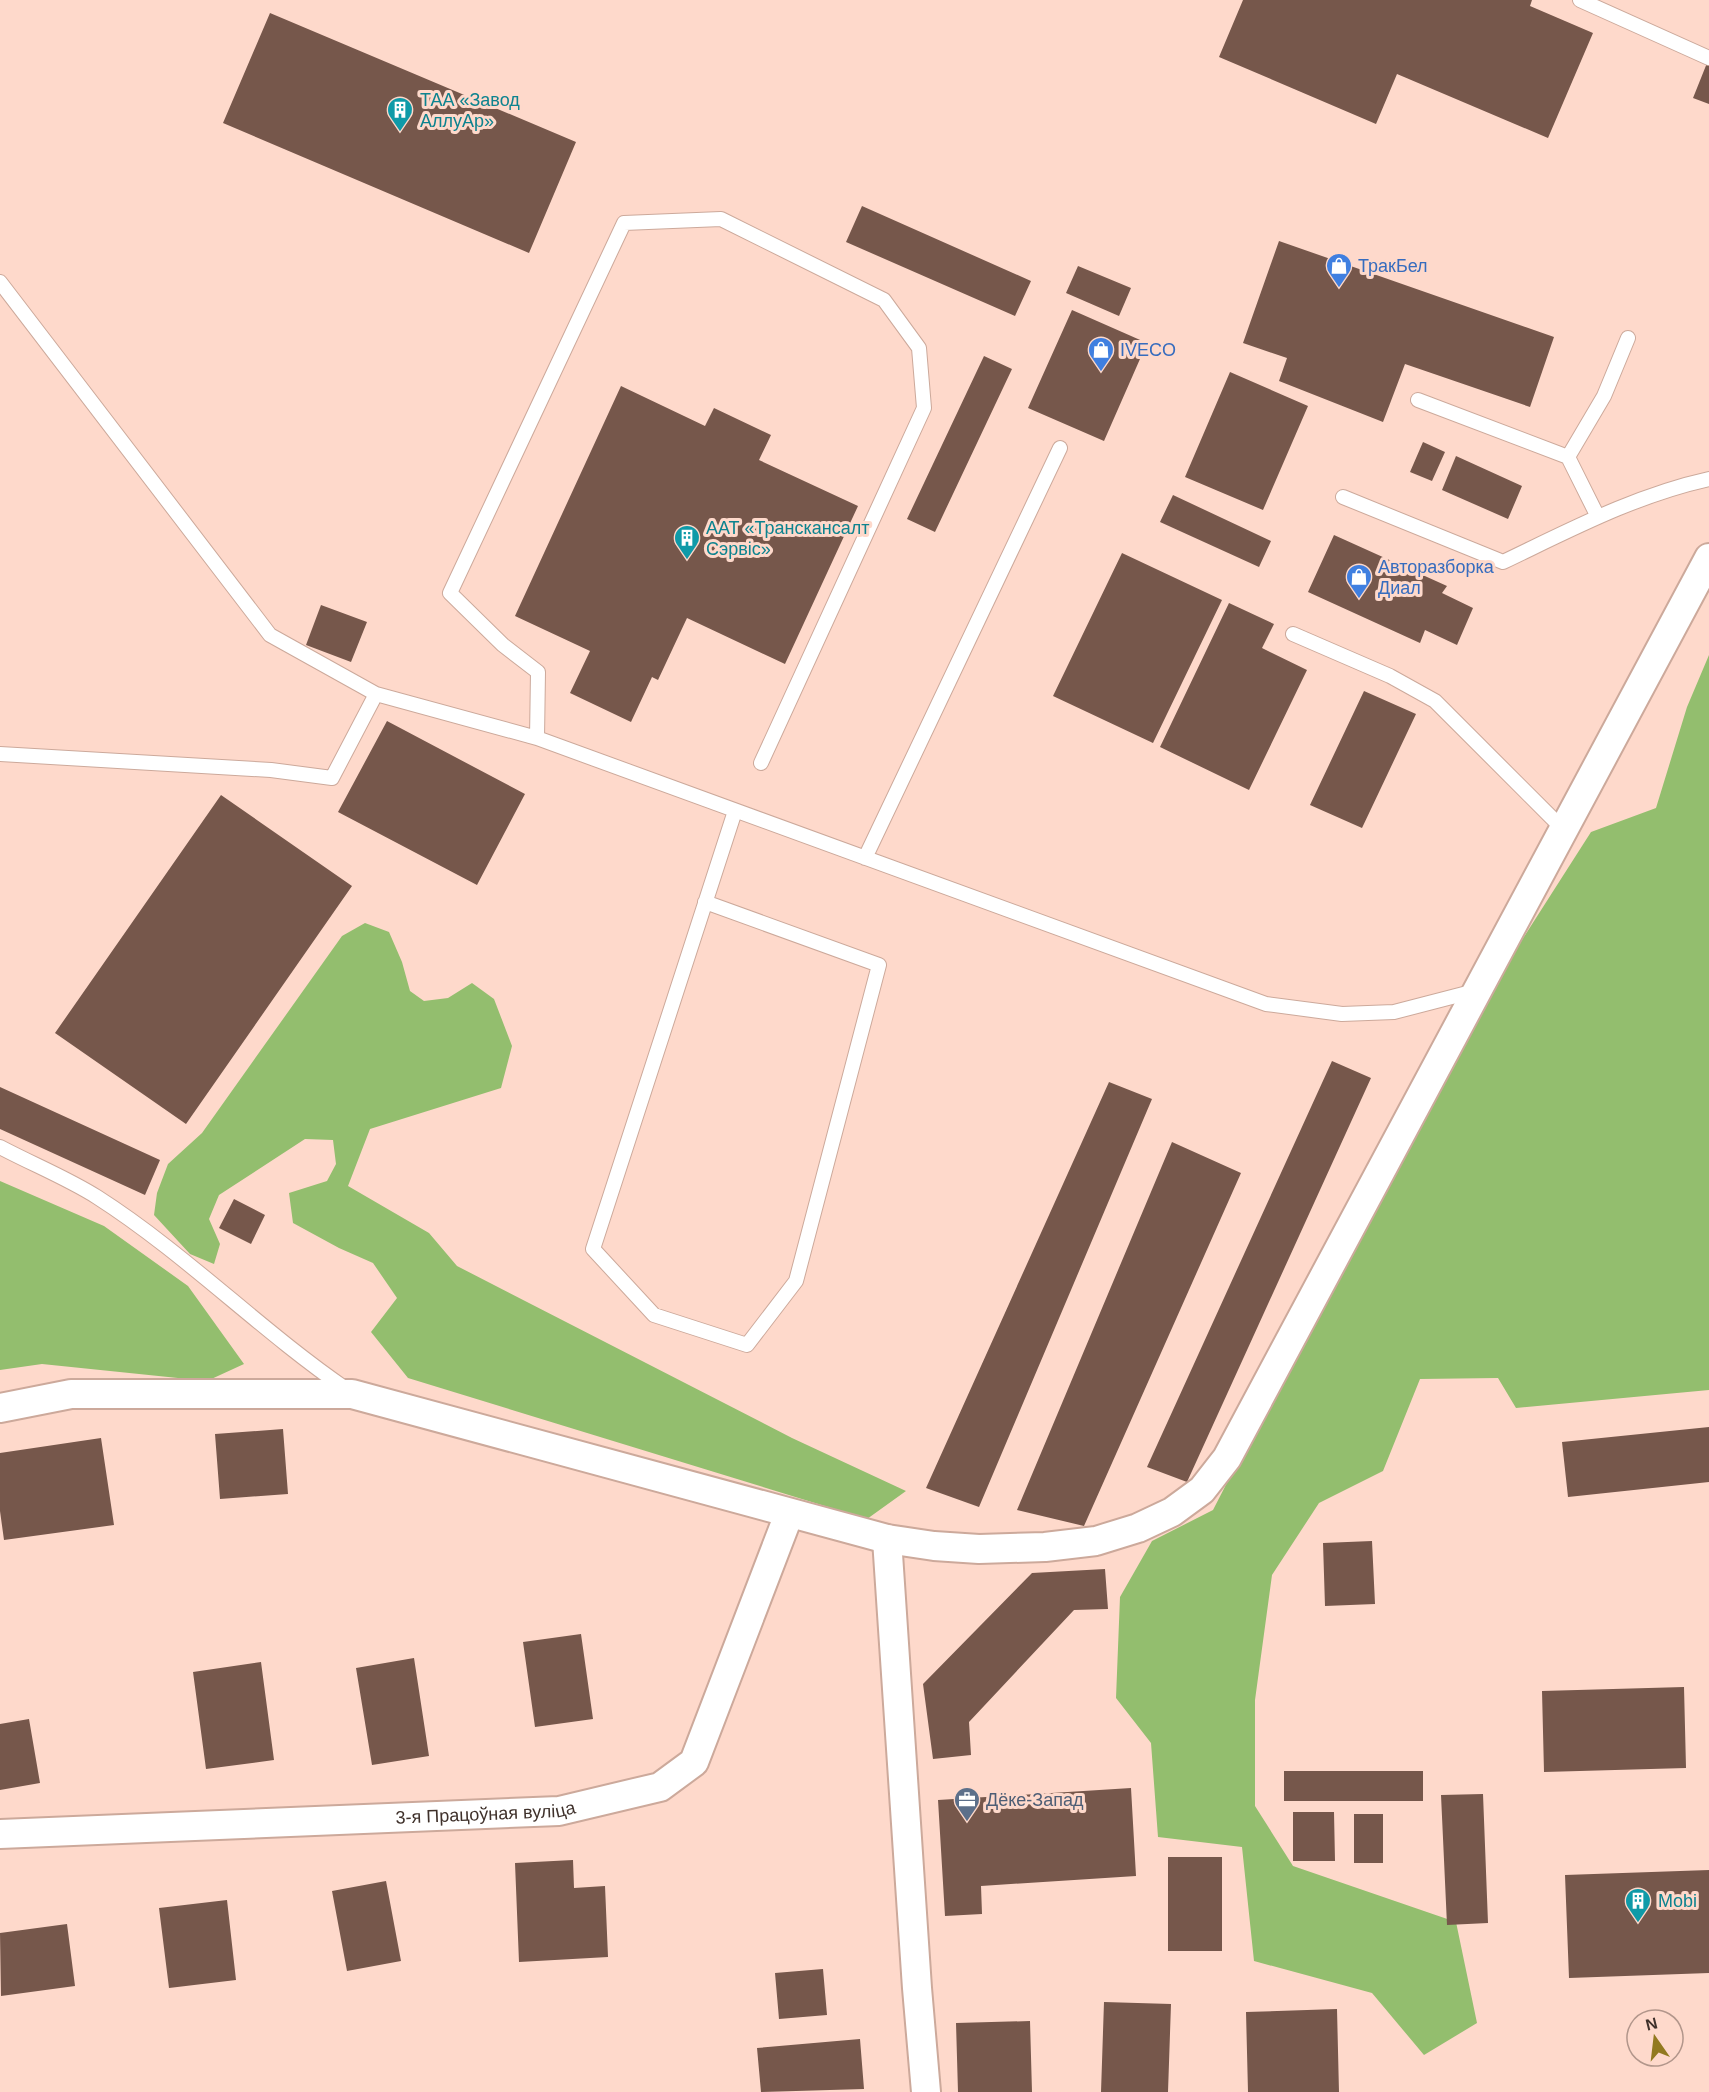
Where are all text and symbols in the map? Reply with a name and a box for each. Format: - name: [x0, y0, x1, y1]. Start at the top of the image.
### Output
- place label: ТАА «Завод АллуАр»: [420, 90, 520, 131]
- building icon: ТАА «Завод АллуАр»: [385, 95, 415, 133]
- shop icon: ТракБел: [1324, 251, 1354, 289]
- place label: ТракБел: [1358, 256, 1428, 276]
- shop icon: IVECO: [1086, 335, 1116, 373]
- place label: IVECO: [1120, 340, 1176, 360]
- place label: ААТ «Транскансалт Сэрвіс»: [706, 518, 870, 559]
- building icon: ААТ «Транскансалт Сэрвіс»: [672, 523, 702, 561]
- place label: Авторазборка Диал: [1378, 557, 1495, 598]
- shop icon: Авторазборка Диал: [1344, 562, 1374, 600]
- office icon: Дёке-Запад: [952, 1785, 982, 1823]
- place label: Дёке-Запад: [986, 1790, 1084, 1810]
- street label: 3-я Працоўная вуліца: [395, 1797, 578, 1828]
- building icon: Mobi: [1623, 1886, 1653, 1924]
- place label: Mobi: [1658, 1891, 1697, 1911]
- north arrow: [1625, 2008, 1685, 2068]
- text: N: [1644, 2014, 1659, 2034]

